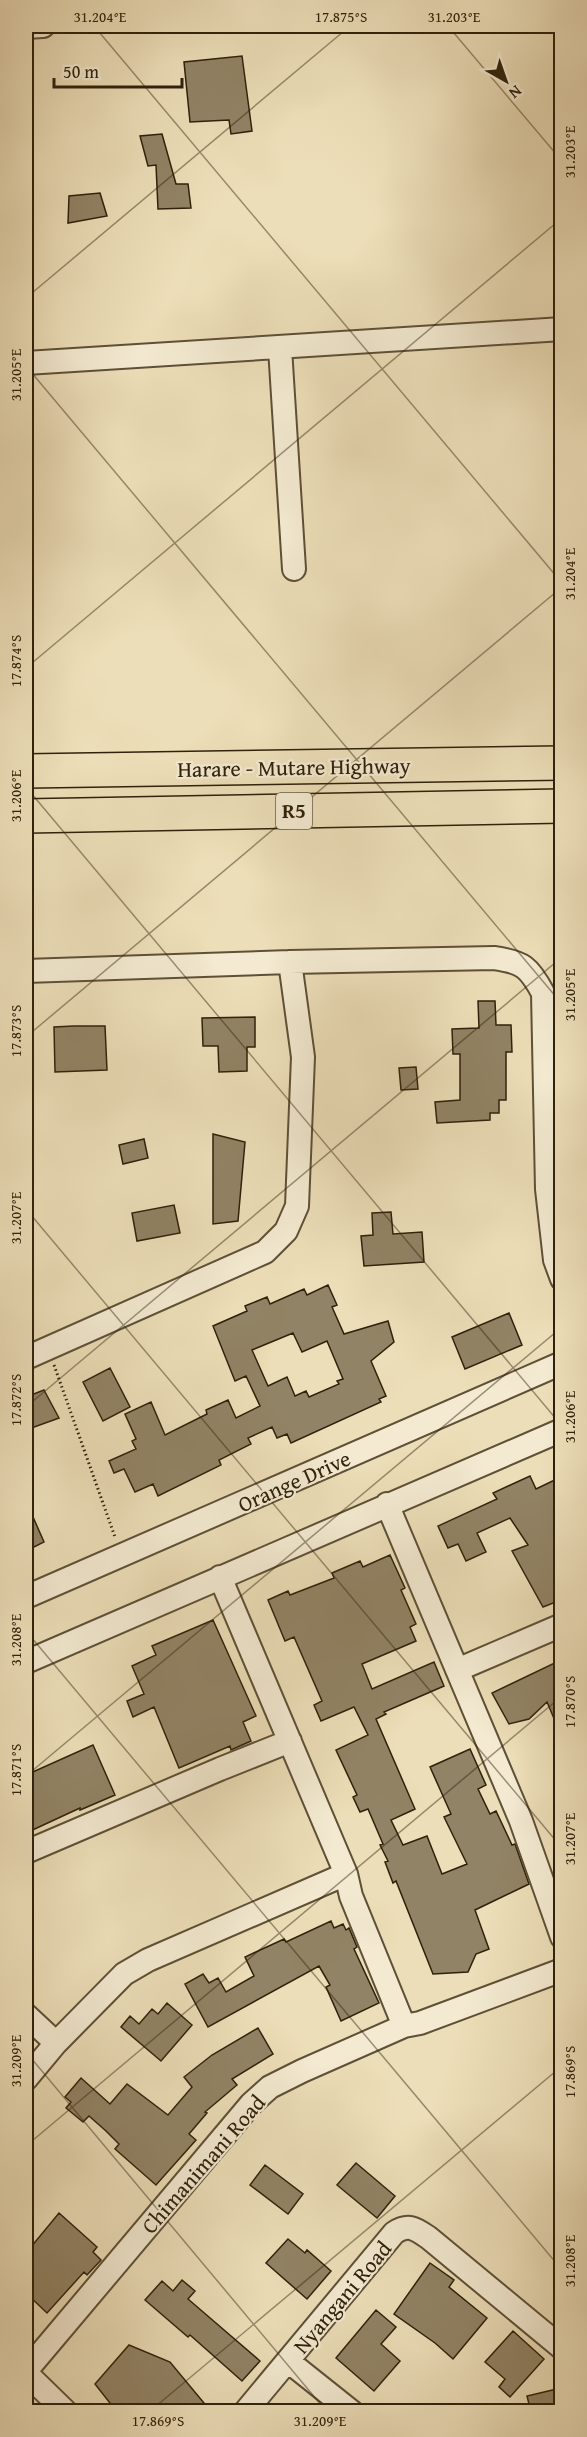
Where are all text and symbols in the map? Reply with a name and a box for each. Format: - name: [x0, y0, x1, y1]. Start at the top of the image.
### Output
- text: 31.204°E: [74, 6, 127, 27]
- text: 17.875°S: [315, 6, 367, 27]
- text: 31.203°E: [428, 6, 481, 27]
- scale bar: [54, 51, 182, 89]
- north arrow: [476, 51, 536, 111]
- text: 50 m: [63, 58, 99, 85]
- text: N: [504, 80, 527, 105]
- text: 31.203°E: [559, 125, 580, 178]
- text: 31.205°E: [5, 348, 26, 401]
- text: 31.204°E: [559, 547, 580, 600]
- text: 17.874°S: [5, 635, 26, 687]
- street label: Harare - Mutare Highway: [177, 749, 411, 785]
- text: 31.206°E: [5, 769, 26, 822]
- road number: R5: [276, 793, 312, 829]
- text: 31.205°E: [559, 968, 580, 1021]
- text: 17.873°S: [5, 1005, 26, 1057]
- text: 31.207°E: [5, 1191, 26, 1244]
- text: 17.872°S: [5, 1374, 26, 1426]
- text: 31.206°E: [559, 1390, 580, 1443]
- street label: Orange Drive: [232, 1442, 356, 1520]
- text: 31.208°E: [5, 1613, 26, 1666]
- text: 17.870°S: [559, 1676, 580, 1728]
- text: 17.871°S: [5, 1744, 26, 1796]
- text: 31.207°E: [559, 1812, 580, 1865]
- text: 31.209°E: [5, 2034, 26, 2087]
- text: 17.869°S: [559, 2046, 580, 2098]
- street label: Chimanimani Road: [133, 2087, 273, 2241]
- street label: Nyangani Road: [285, 2233, 399, 2360]
- text: 31.208°E: [559, 2234, 580, 2287]
- text: 17.869°S: [132, 2410, 184, 2431]
- text: 31.209°E: [294, 2410, 347, 2431]

